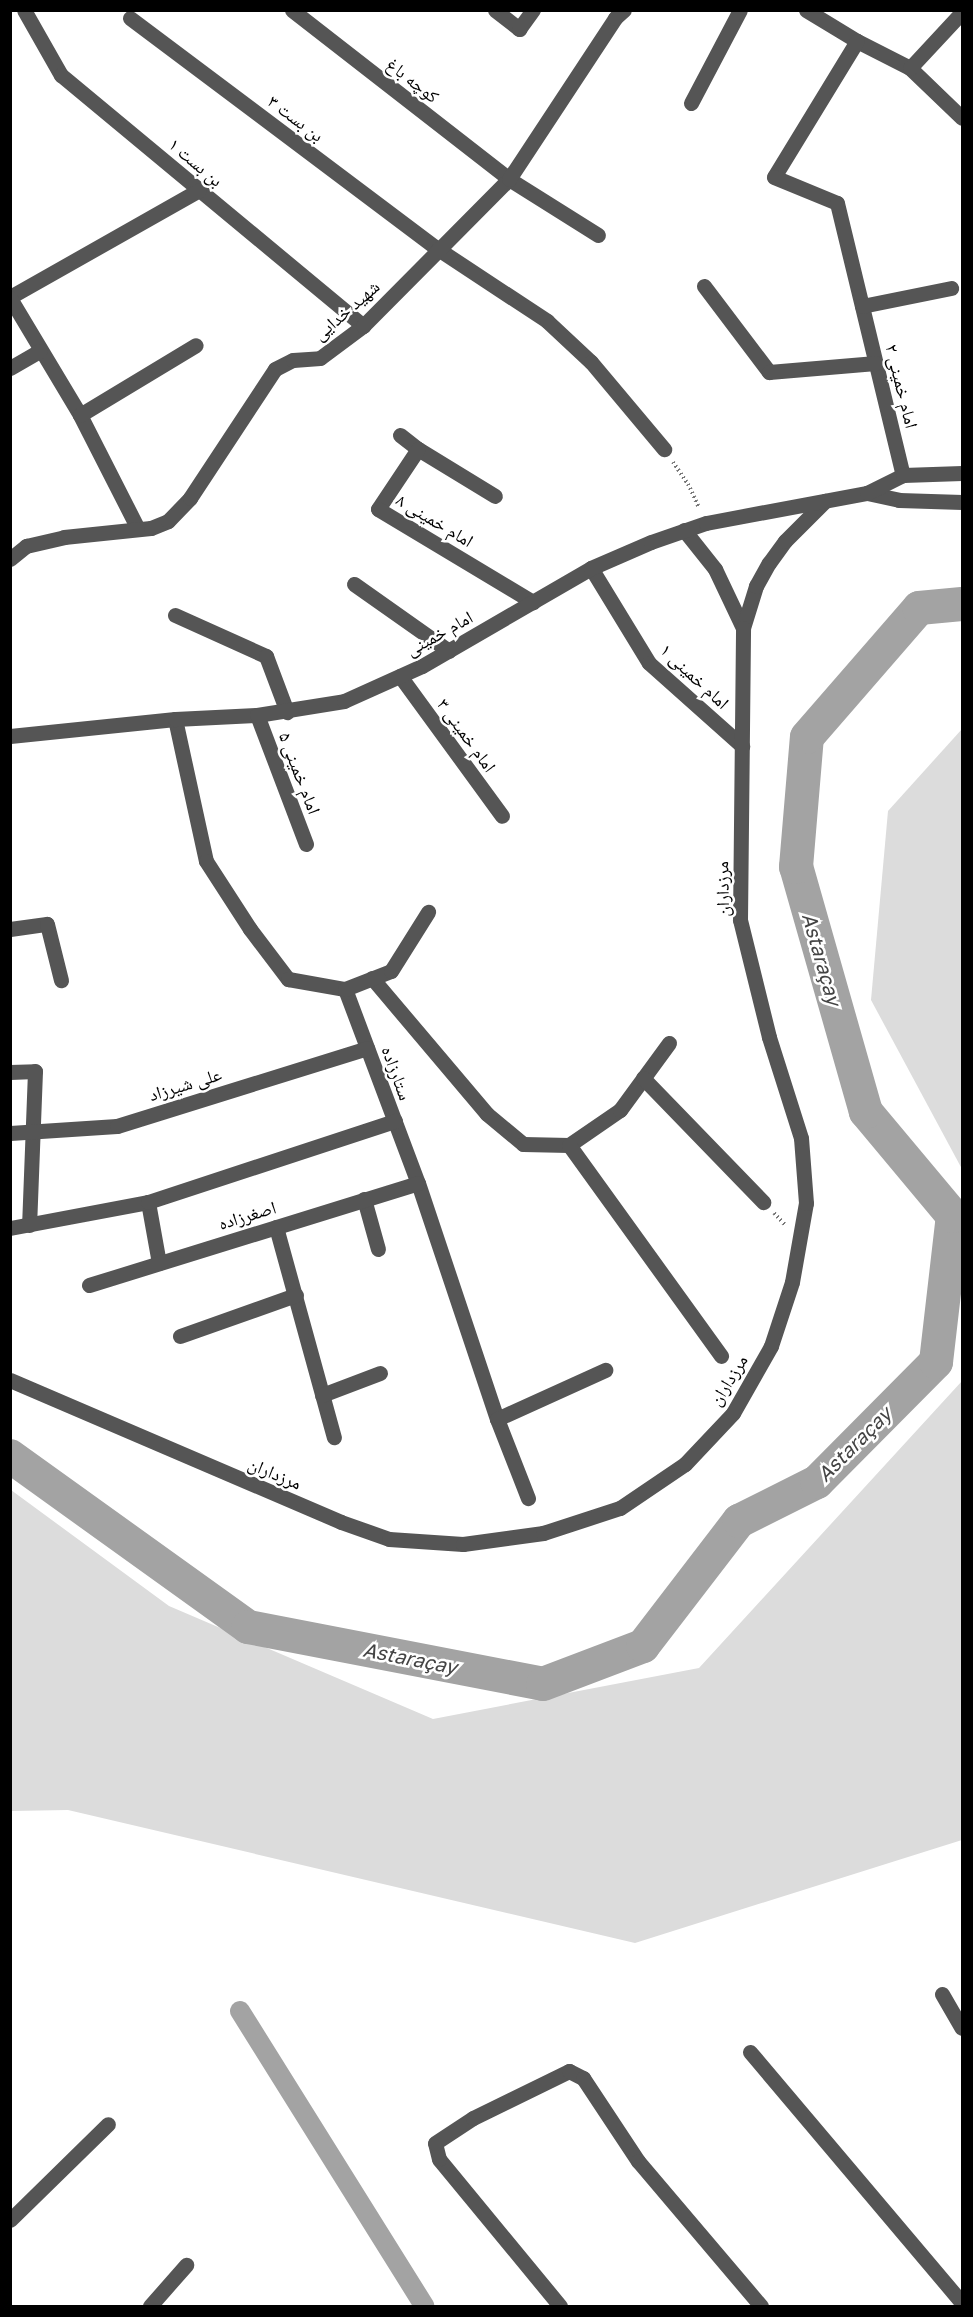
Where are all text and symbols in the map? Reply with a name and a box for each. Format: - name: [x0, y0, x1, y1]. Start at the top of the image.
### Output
- street label: کوچه باغ: [383, 53, 443, 107]
- street label: بن بست ۳: [264, 90, 328, 146]
- street label: بن بست ۱: [164, 133, 228, 191]
- street label: شهید خدایی: [308, 275, 384, 345]
- street label: امام خمینی ۲: [881, 342, 923, 430]
- street label: امام خمینی ۸: [393, 489, 477, 551]
- street label: امام خمینی: [402, 606, 476, 660]
- street label: امام خمینی ۱: [656, 639, 734, 713]
- street label: امام خمینی ۳: [433, 694, 501, 776]
- street label: امام خمینی ۵: [275, 729, 325, 817]
- street label: مرزداران: [711, 861, 733, 917]
- water label: Astaraçay: [797, 910, 847, 1008]
- street label: ستارزاده: [377, 1043, 417, 1103]
- street label: علی شیرزاد: [146, 1063, 224, 1105]
- street label: اصغرزاده: [216, 1196, 278, 1234]
- street label: مرزداران: [704, 1351, 752, 1409]
- water label: Astaraçay: [812, 1402, 896, 1486]
- street label: مرزداران: [245, 1452, 305, 1494]
- water label: Astaraçay: [361, 1637, 459, 1679]

